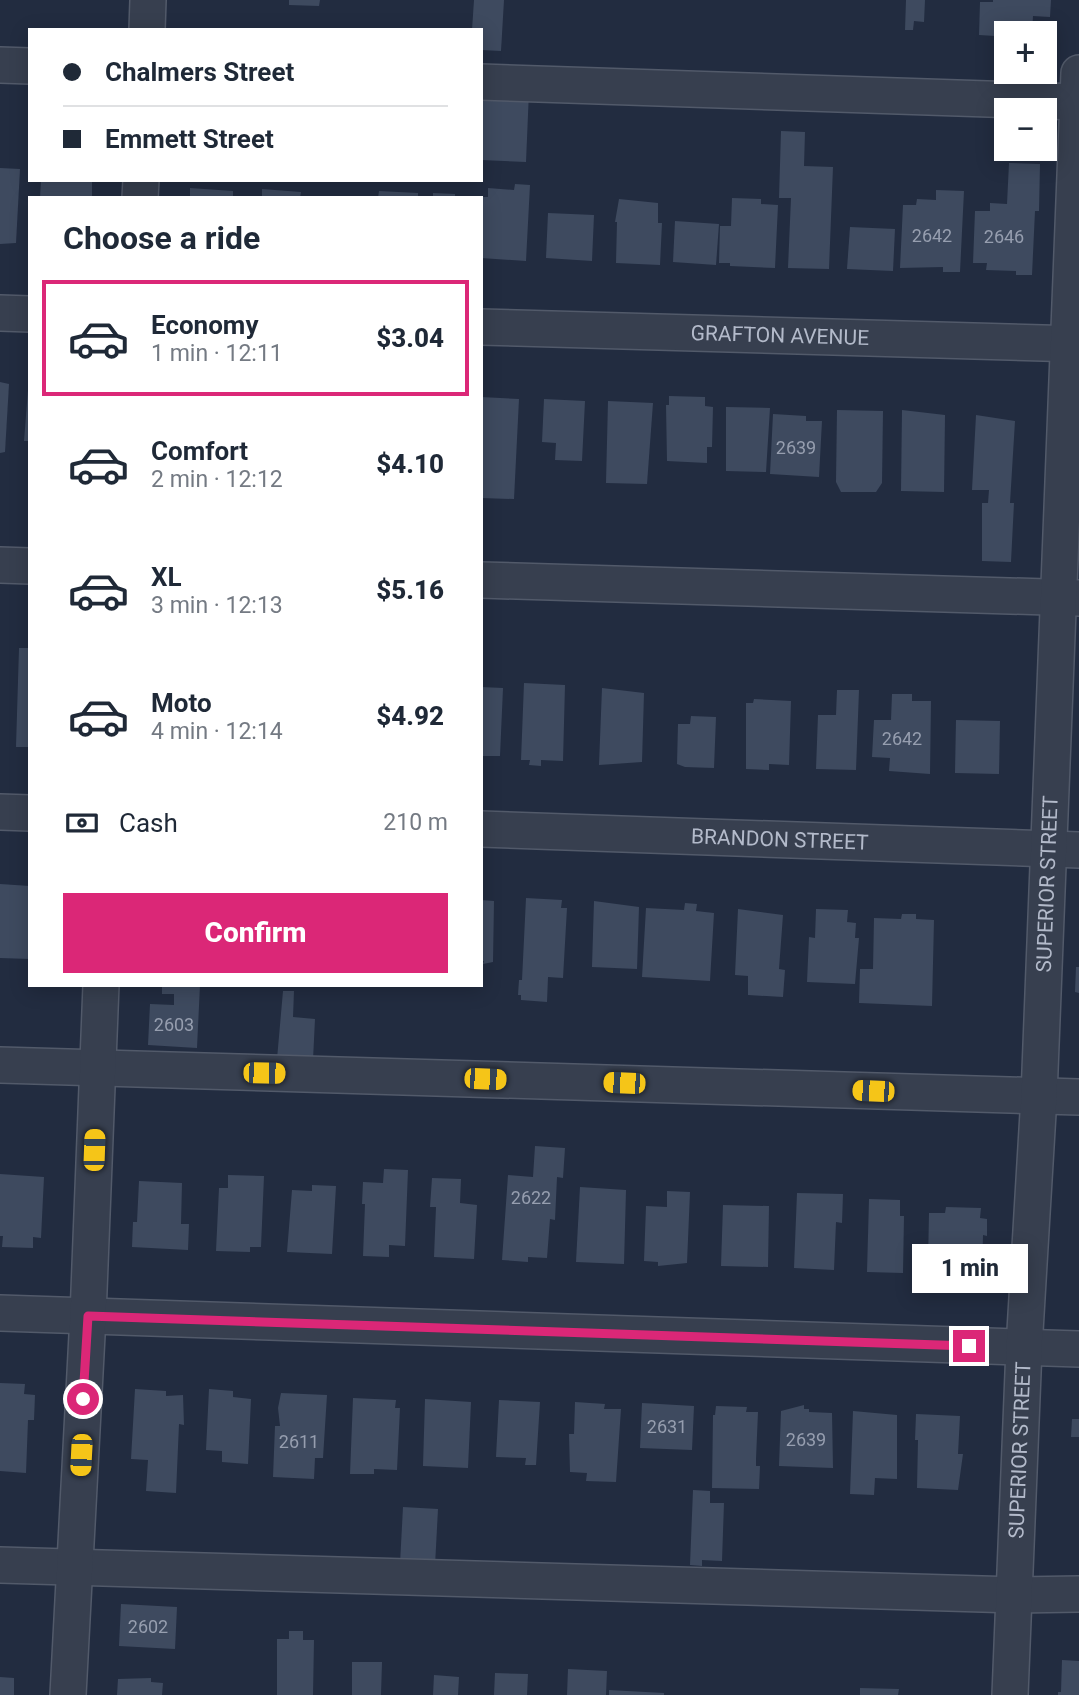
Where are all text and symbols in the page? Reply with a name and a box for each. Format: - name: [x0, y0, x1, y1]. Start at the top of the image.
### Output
- map controls: [994, 21, 1057, 161]
- button: +: [994, 21, 1057, 84]
- text: Chalmers Street: [105, 57, 294, 87]
- button: −: [994, 98, 1057, 161]
- text: Emmett Street: [105, 124, 274, 154]
- text: Choose a ride: [63, 219, 260, 257]
- house number: 2642: [912, 225, 952, 246]
- house number: 2646: [984, 226, 1024, 247]
- icon: car: [67, 307, 130, 370]
- text: Economy: [151, 310, 258, 340]
- street label: GRAFTON AVENUE: [690, 321, 869, 350]
- text: $3.04: [376, 323, 444, 353]
- text: 1 min · 12:11: [151, 340, 283, 367]
- icon: car: [67, 433, 130, 496]
- text: Comfort: [151, 436, 248, 466]
- house number: 2639: [776, 437, 816, 458]
- text: $4.10: [376, 449, 444, 479]
- text: 2 min · 12:12: [151, 466, 283, 493]
- icon: car: [67, 559, 130, 622]
- text: XL: [151, 562, 182, 592]
- text: $5.16: [376, 575, 444, 605]
- text: 3 min · 12:13: [151, 592, 283, 619]
- icon: car: [67, 685, 130, 748]
- text: Moto: [151, 688, 212, 718]
- text: $4.92: [376, 701, 444, 731]
- text: 4 min · 12:14: [151, 718, 283, 745]
- house number: 2642: [882, 728, 922, 749]
- street label: SUPERIOR STREET: [1032, 794, 1063, 973]
- icon: cash: [63, 804, 101, 842]
- text: Cash: [119, 808, 178, 838]
- text: 210 m: [383, 809, 448, 836]
- street label: BRANDON STREET: [691, 824, 870, 855]
- button: Confirm: [63, 893, 448, 973]
- house number: 2603: [154, 1014, 194, 1035]
- car: [243, 1062, 286, 1084]
- car: [464, 1068, 507, 1090]
- car: [603, 1072, 646, 1094]
- car: [852, 1080, 895, 1102]
- car: [83, 1129, 106, 1171]
- house number: 2622: [511, 1187, 551, 1208]
- callout: 1 min: [911, 1244, 1027, 1294]
- text: 1 min: [941, 1255, 999, 1282]
- route end: [953, 1330, 985, 1362]
- street label: SUPERIOR STREET: [1004, 1361, 1035, 1539]
- route start: [67, 1383, 99, 1415]
- house number: 2631: [647, 1416, 687, 1437]
- house number: 2639: [786, 1429, 826, 1450]
- house number: 2611: [279, 1431, 319, 1452]
- car: [70, 1433, 93, 1477]
- house number: 2602: [128, 1616, 168, 1637]

